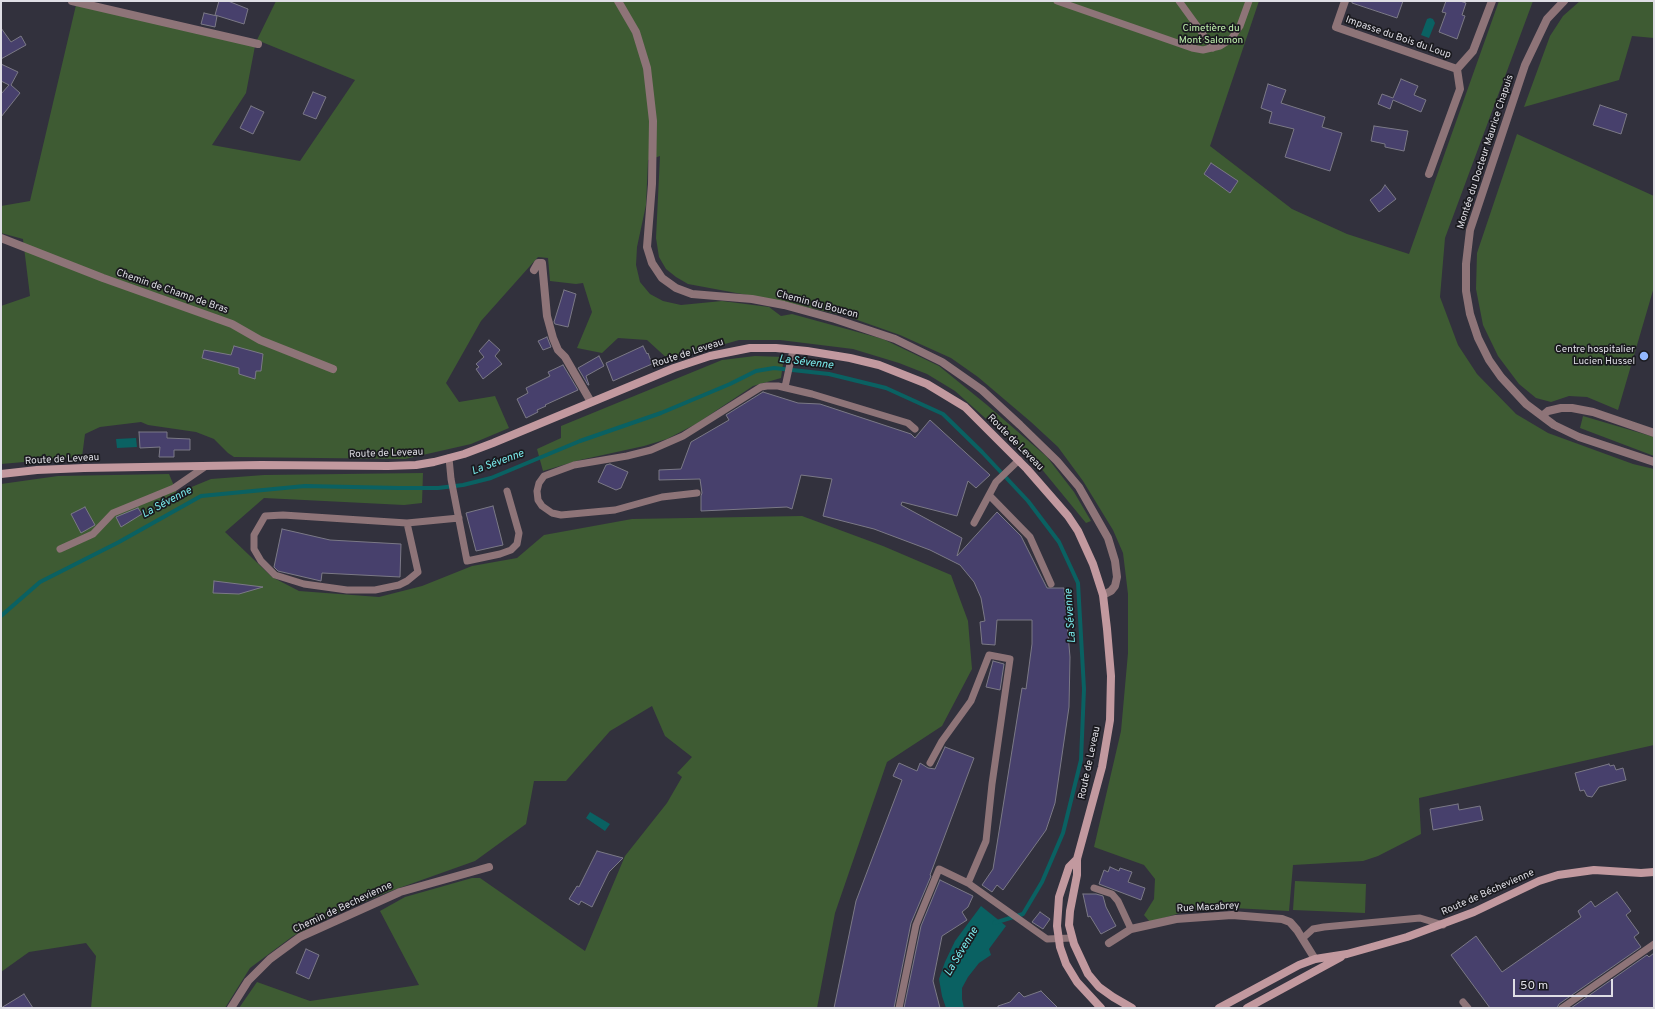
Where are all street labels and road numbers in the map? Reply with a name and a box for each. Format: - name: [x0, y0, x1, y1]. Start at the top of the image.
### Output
- street label: Impasse du Bois du Loup: [1344, 14, 1452, 62]
- street label: Montée du Docteur Maurice Chapuis: [1455, 73, 1517, 231]
- street label: Chemin de Champ de Bras: [114, 267, 230, 317]
- street label: Chemin du Boucon: [775, 288, 859, 322]
- street label: Route de Leveau: [651, 337, 725, 371]
- street label: Route de Leveau: [984, 412, 1046, 474]
- street label: Route de Leveau: [349, 447, 423, 461]
- street label: Route de Leveau: [25, 452, 99, 468]
- street label: Route de Leveau: [1076, 725, 1104, 801]
- street label: Route de Béchevienne: [1440, 867, 1536, 919]
- street label: Chemin de Bechevienne: [291, 880, 395, 936]
- street label: Rue Macabrey: [1176, 900, 1240, 916]

